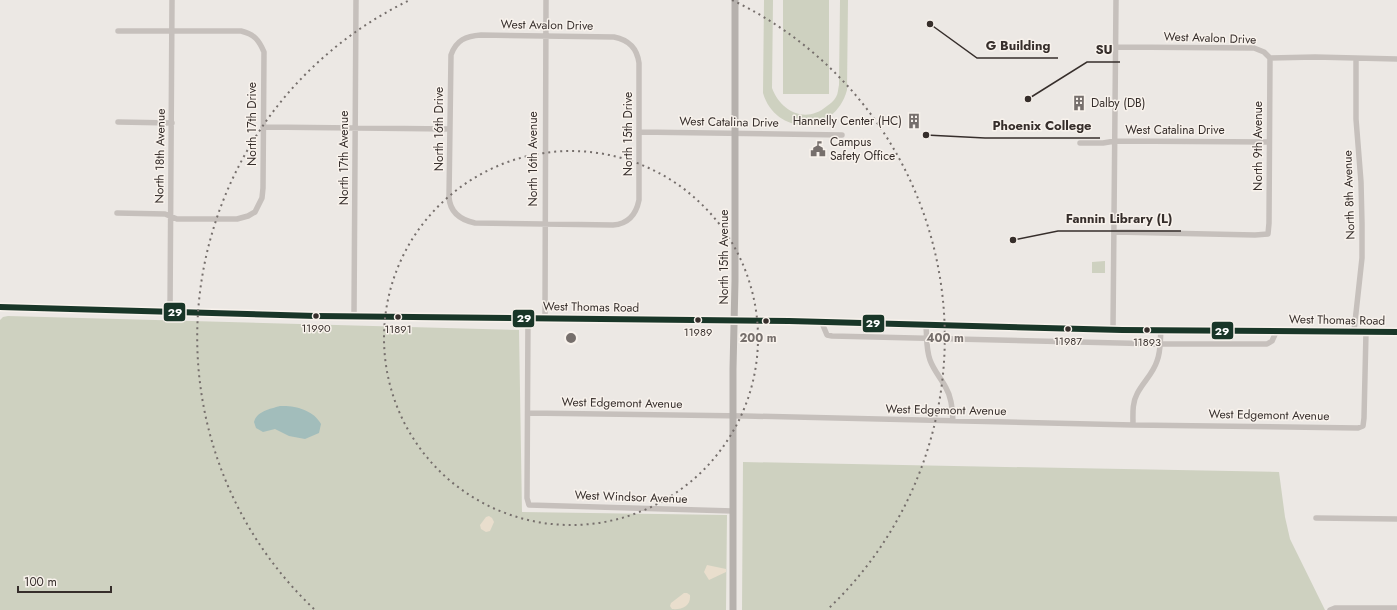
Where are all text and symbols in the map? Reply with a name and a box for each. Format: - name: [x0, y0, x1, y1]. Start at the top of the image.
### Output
- street label: West Avalon Drive: [501, 15, 593, 35]
- street label: West Avalon Drive: [1163, 27, 1257, 49]
- callout: G Building: [977, 33, 1058, 58]
- text: G Building: [986, 36, 1050, 55]
- callout: SU: [1087, 37, 1120, 62]
- text: SU: [1095, 40, 1113, 59]
- street label: North 17th Drive: [243, 82, 261, 166]
- street label: North 16th Drive: [430, 87, 448, 171]
- street label: North 15th Drive: [619, 92, 637, 176]
- building icon: Dalby (DB): [1070, 94, 1088, 112]
- place label: Dalby (DB): [1091, 94, 1146, 112]
- street label: North 9th Avenue: [1249, 101, 1267, 191]
- street label: North 18th Avenue: [150, 108, 170, 204]
- street label: North 17th Avenue: [335, 111, 353, 205]
- street label: North 16th Avenue: [524, 111, 542, 207]
- street label: West Catalina Drive: [679, 112, 779, 132]
- place label: Hannelly Center (HC): [793, 112, 902, 130]
- building icon: Hannelly Center (HC): [905, 112, 923, 130]
- callout: Phoenix College: [985, 113, 1100, 138]
- text: Phoenix College: [992, 116, 1092, 135]
- street label: West Catalina Drive: [1125, 121, 1225, 139]
- place label: Campus Safety Office: [830, 133, 895, 165]
- public building icon: Campus Safety Office: [809, 140, 827, 158]
- street label: North 8th Avenue: [1338, 150, 1360, 240]
- callout: Fannin Library (L): [1058, 206, 1181, 231]
- street label: North 15th Avenue: [715, 209, 733, 305]
- text: Fannin Library (L): [1066, 209, 1172, 228]
- street label: West Thomas Road: [543, 297, 639, 317]
- line badge: 29: [163, 302, 186, 322]
- text: 29: [168, 304, 182, 320]
- line badge: 29: [512, 309, 535, 328]
- text: 29: [517, 310, 531, 326]
- street label: West Thomas Road: [1289, 310, 1385, 330]
- marker: 11990: [311, 311, 321, 321]
- marker: 11891: [393, 312, 403, 322]
- line badge: 29: [862, 314, 885, 333]
- marker: 11989: [693, 315, 703, 325]
- text: 29: [866, 315, 880, 331]
- unlabelled marker: [761, 316, 771, 326]
- place label: 11990: [301, 320, 331, 336]
- place label: 11891: [384, 321, 412, 337]
- line badge: 29: [1211, 321, 1234, 340]
- text: 29: [1215, 323, 1229, 339]
- place label: 11989: [684, 324, 712, 340]
- marker: 11987: [1063, 324, 1073, 334]
- marker: 11893: [1142, 325, 1152, 335]
- text: 200 m: [739, 329, 777, 347]
- text: 400 m: [926, 329, 964, 347]
- centre of rings: [564, 331, 578, 345]
- place label: 11987: [1054, 333, 1082, 349]
- place label: 11893: [1133, 334, 1161, 350]
- street label: West Edgemont Avenue: [561, 393, 683, 413]
- street label: West Edgemont Avenue: [885, 400, 1007, 420]
- street label: West Edgemont Avenue: [1208, 405, 1330, 425]
- street label: West Windsor Avenue: [574, 486, 688, 508]
- scale bar: [18, 568, 111, 594]
- text: 100 m: [24, 573, 57, 591]

